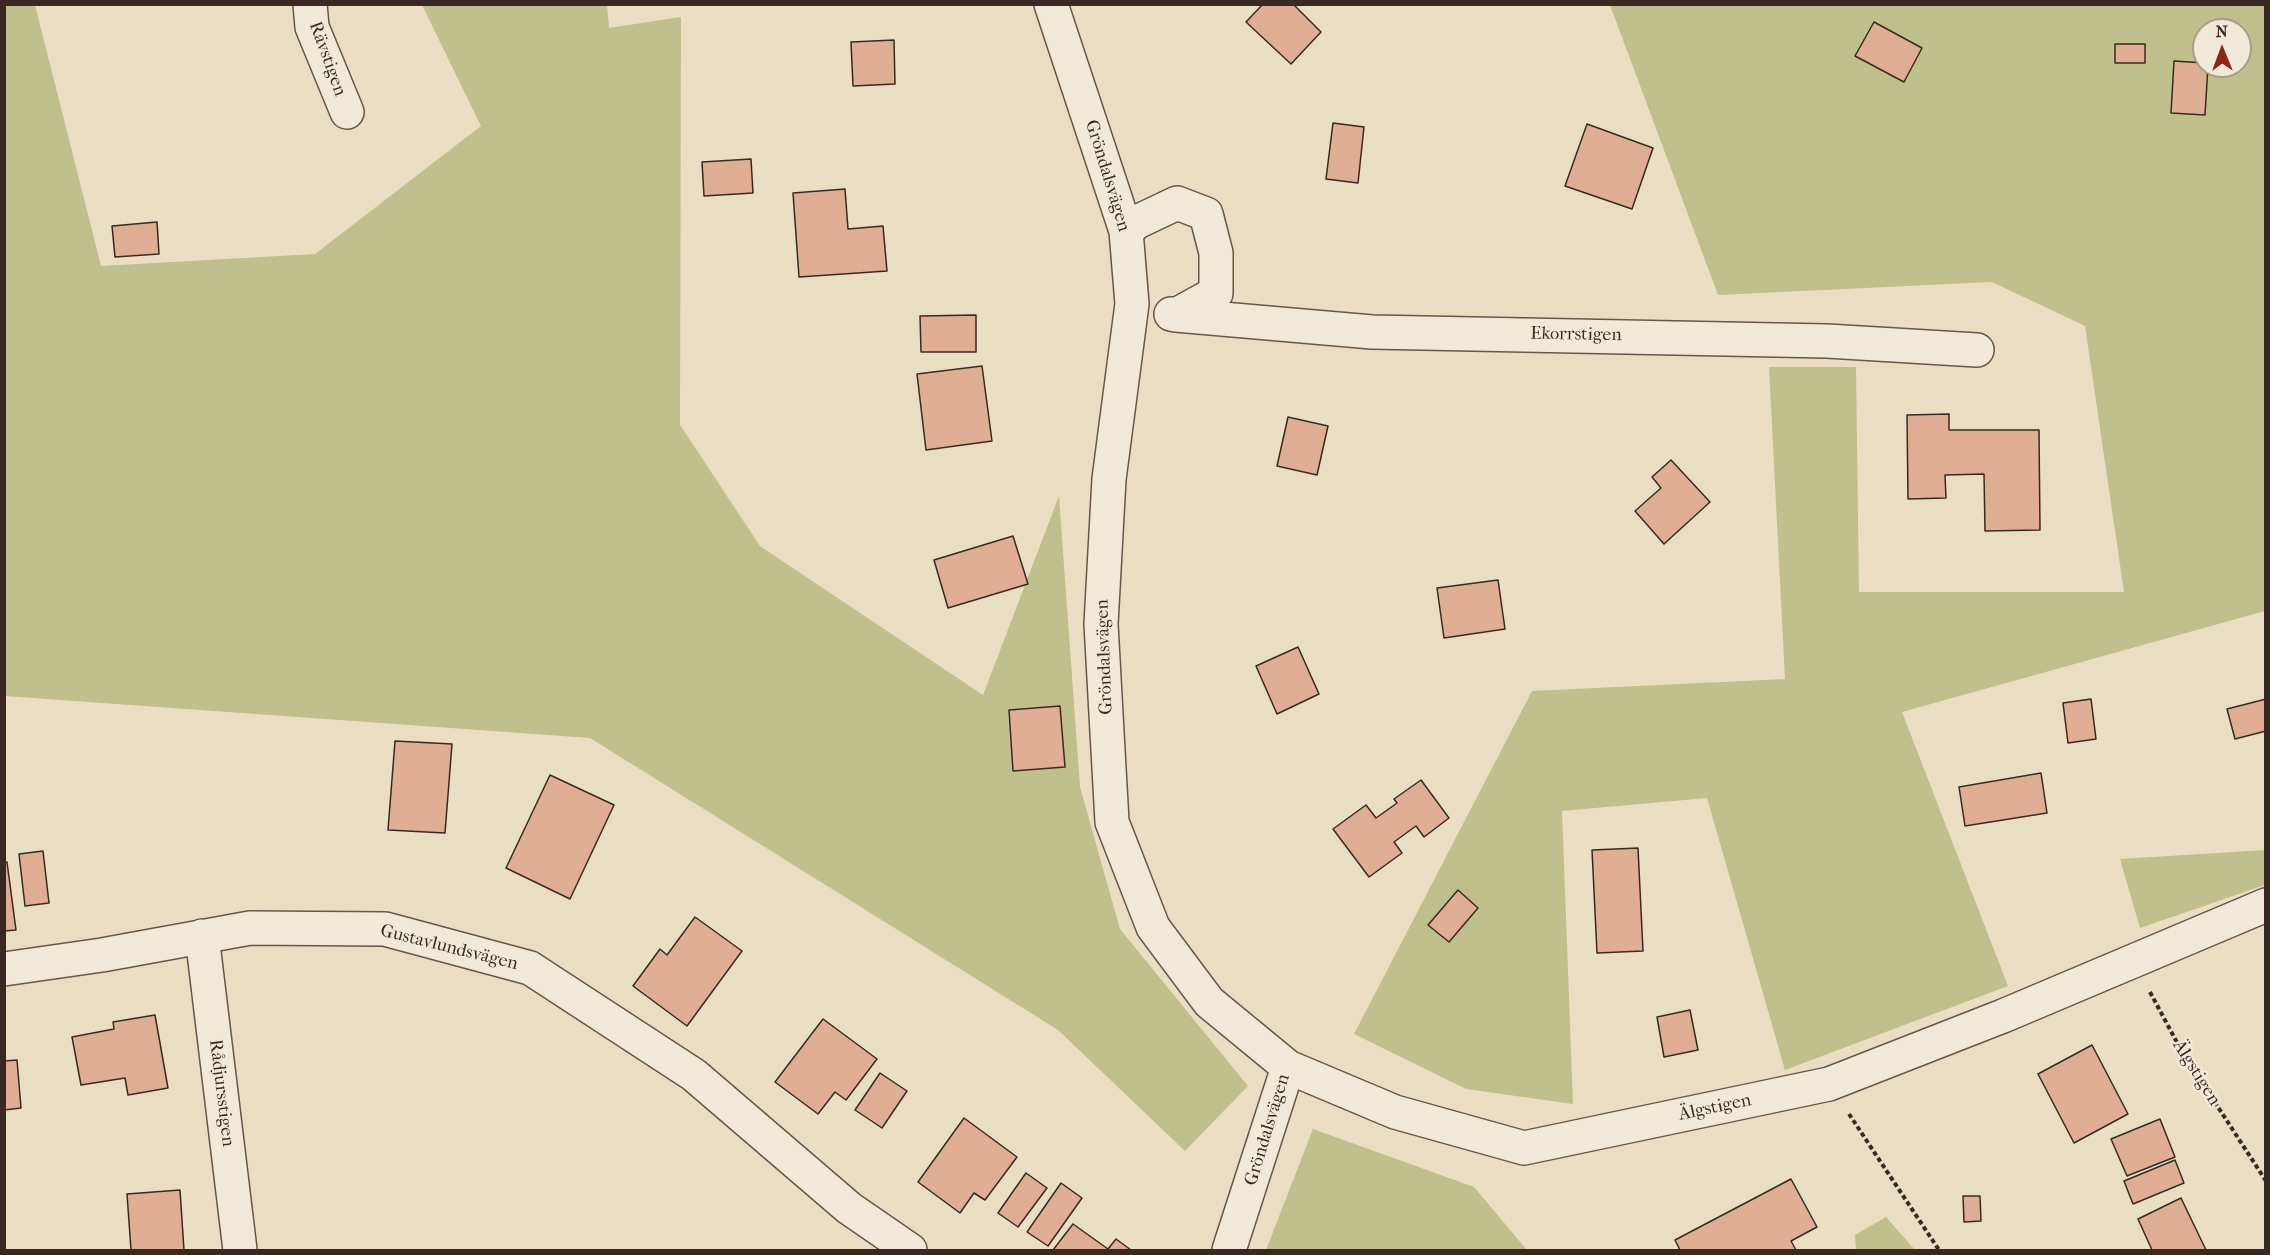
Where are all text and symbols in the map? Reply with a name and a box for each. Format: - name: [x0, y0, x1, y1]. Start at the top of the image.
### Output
- north arrow: [2192, 18, 2252, 78]
- street label: Rävstigen: [304, 19, 350, 99]
- text: N: [2215, 22, 2228, 41]
- street label: Gröndalsvägen: [1080, 118, 1134, 234]
- street label: Ekorrstigen: [1530, 323, 1622, 347]
- street label: Gröndalsvägen: [1092, 599, 1118, 715]
- street label: Gustavlundsvägen: [378, 920, 520, 976]
- street label: Älgstigen: [2167, 1036, 2225, 1110]
- street label: Rådjursstigen: [204, 1038, 238, 1148]
- street label: Gröndalsvägen: [1241, 1072, 1295, 1188]
- street label: Älgstigen: [1677, 1090, 1753, 1126]

